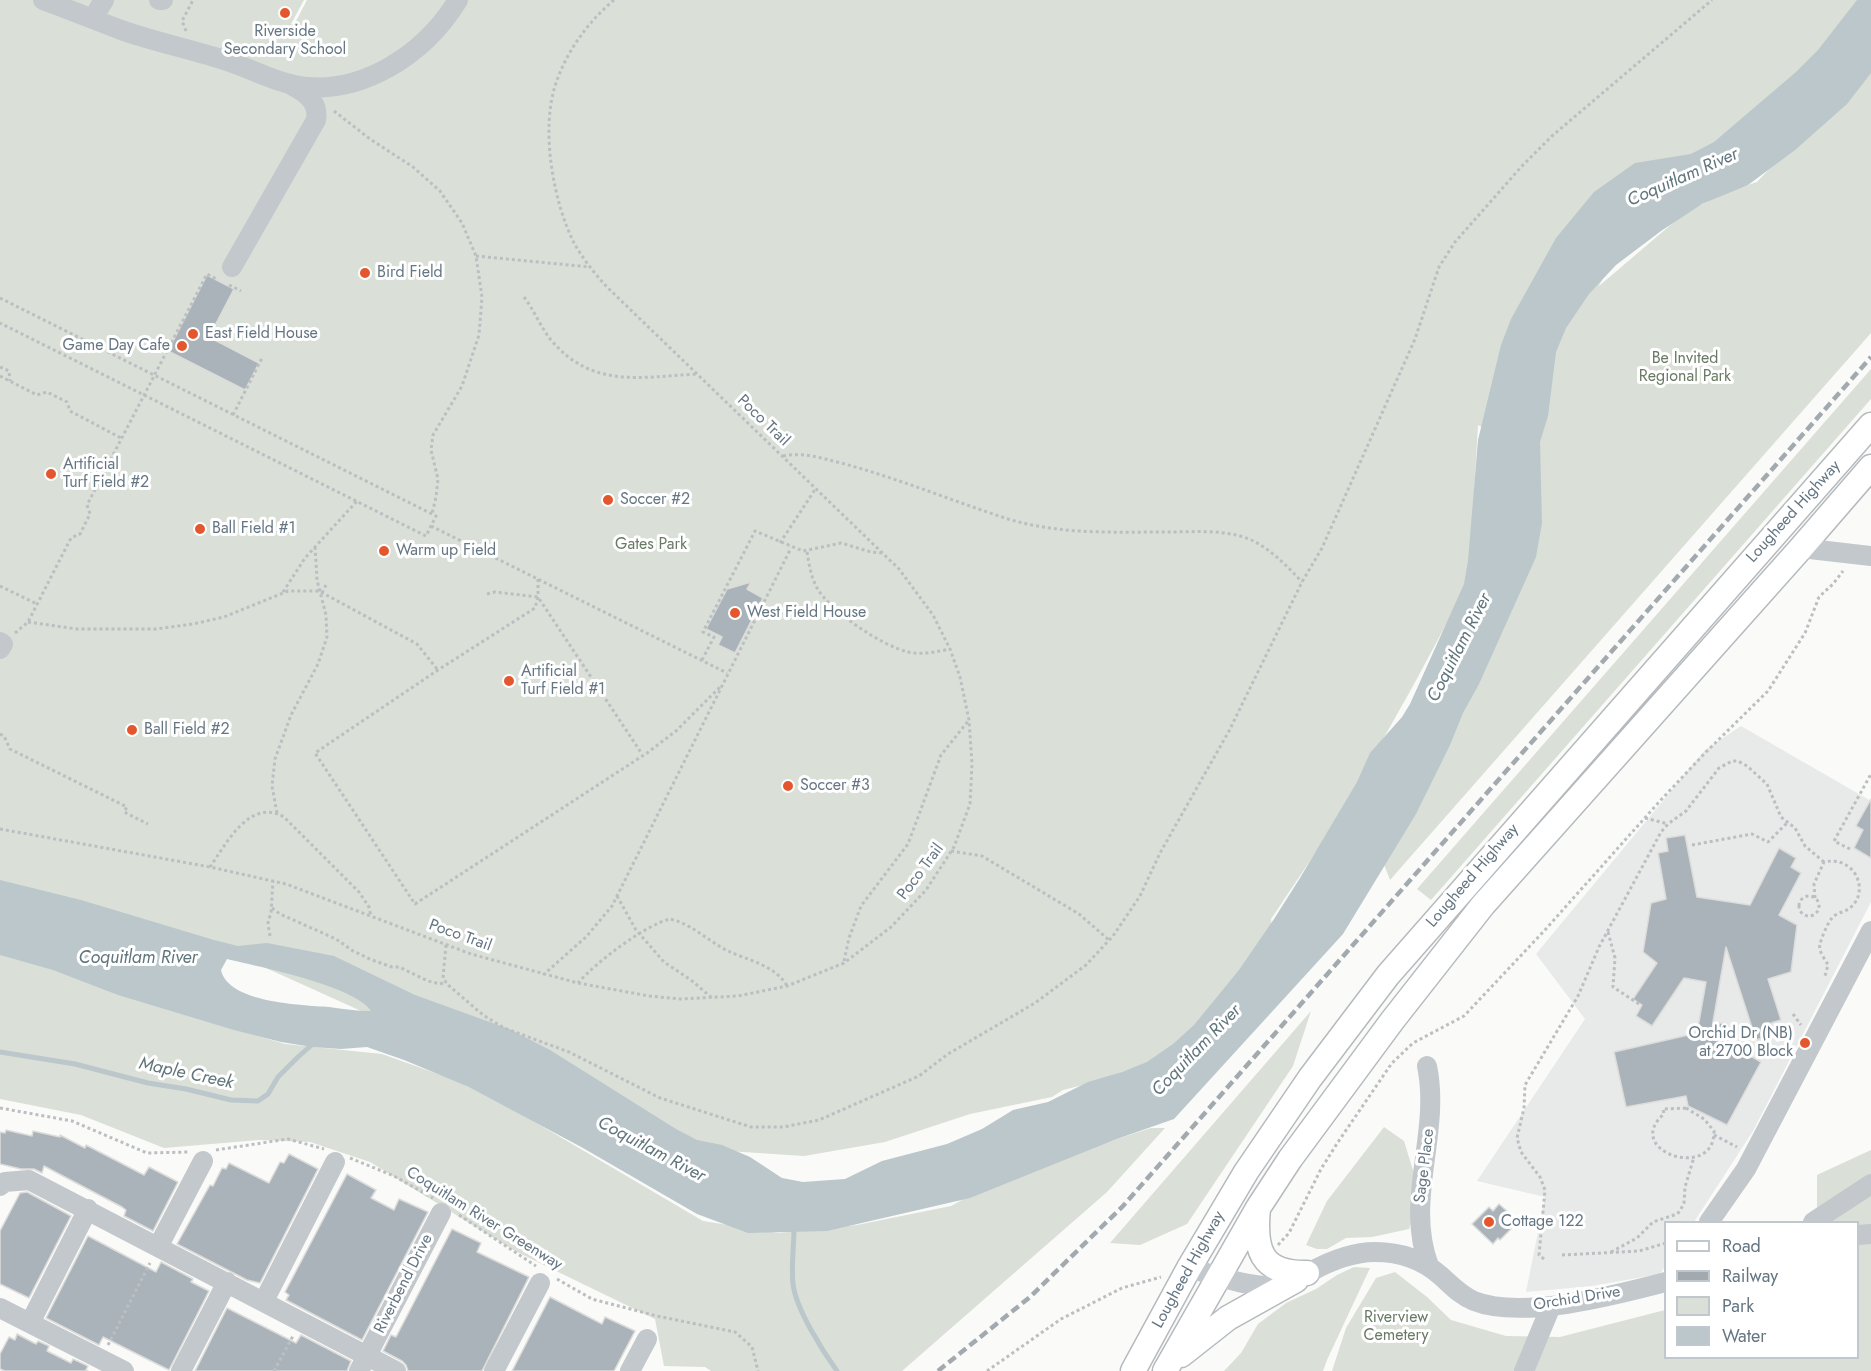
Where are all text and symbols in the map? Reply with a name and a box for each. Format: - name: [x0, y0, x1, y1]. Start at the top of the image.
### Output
- marker: Riverside Secondary School: [278, 6, 292, 20]
- place label: Riverside Secondary School: [224, 22, 346, 60]
- water label: Coquitlam River: [1624, 144, 1742, 212]
- place label: Bird Field: [377, 263, 443, 283]
- marker: Bird Field: [358, 266, 372, 280]
- place label: East Field House: [205, 324, 318, 344]
- marker: East Field House: [186, 327, 200, 341]
- place label: Game Day Cafe: [63, 336, 170, 356]
- marker: Game Day Cafe: [175, 339, 189, 353]
- park label: Be Invited Regional Park: [1639, 349, 1731, 387]
- street label: Poco Trail: [733, 391, 793, 451]
- place label: Artificial Turf Field #2: [63, 455, 149, 493]
- street label: Lougheed Highway: [1743, 457, 1845, 567]
- marker: Artificial Turf Field #2: [44, 467, 58, 481]
- place label: Soccer #2: [620, 490, 690, 510]
- marker: Soccer #2: [601, 493, 615, 507]
- place label: Ball Field #1: [212, 519, 296, 539]
- marker: Ball Field #1: [193, 522, 207, 536]
- park label: Gates Park: [615, 535, 687, 555]
- place label: Warm up Field: [396, 541, 496, 561]
- marker: Warm up Field: [377, 544, 391, 558]
- water label: Coquitlam River: [1423, 590, 1497, 706]
- place label: West Field House: [747, 603, 866, 623]
- marker: West Field House: [728, 606, 742, 620]
- place label: Artificial Turf Field #1: [521, 662, 605, 700]
- marker: Artificial Turf Field #1: [502, 674, 516, 688]
- place label: Ball Field #2: [144, 720, 230, 740]
- marker: Ball Field #2: [125, 723, 139, 737]
- place label: Soccer #3: [800, 776, 870, 796]
- marker: Soccer #3: [781, 779, 795, 793]
- street label: Lougheed Highway: [1423, 820, 1523, 932]
- street label: Poco Trail: [894, 840, 948, 904]
- street label: Poco Trail: [426, 916, 494, 956]
- water label: Coquitlam River: [78, 948, 198, 970]
- water label: Coquitlam River: [1148, 1001, 1246, 1101]
- place label: Orchid Dr (NB) at 2700 Block: [1689, 1024, 1793, 1062]
- marker: Orchid Dr (NB) at 2700 Block: [1798, 1036, 1812, 1050]
- water label: Maple Creek: [137, 1053, 235, 1095]
- water label: Coquitlam River: [593, 1113, 709, 1187]
- street label: Sage Place: [1411, 1128, 1439, 1204]
- street label: Coquitlam River Greenway: [402, 1163, 566, 1275]
- street label: Lougheed Highway: [1149, 1208, 1229, 1332]
- place label: Cottage 122: [1501, 1212, 1584, 1232]
- marker: Cottage 122: [1482, 1215, 1496, 1229]
- legend: [1664, 1221, 1859, 1359]
- street label: Riverbend Drive: [371, 1231, 437, 1337]
- text: Road: [1722, 1233, 1761, 1259]
- text: Railway: [1722, 1263, 1778, 1289]
- street label: Orchid Drive: [1532, 1283, 1622, 1315]
- text: Park: [1722, 1293, 1754, 1319]
- park label: Riverview Cemetery: [1363, 1308, 1429, 1346]
- text: Water: [1722, 1323, 1766, 1349]

